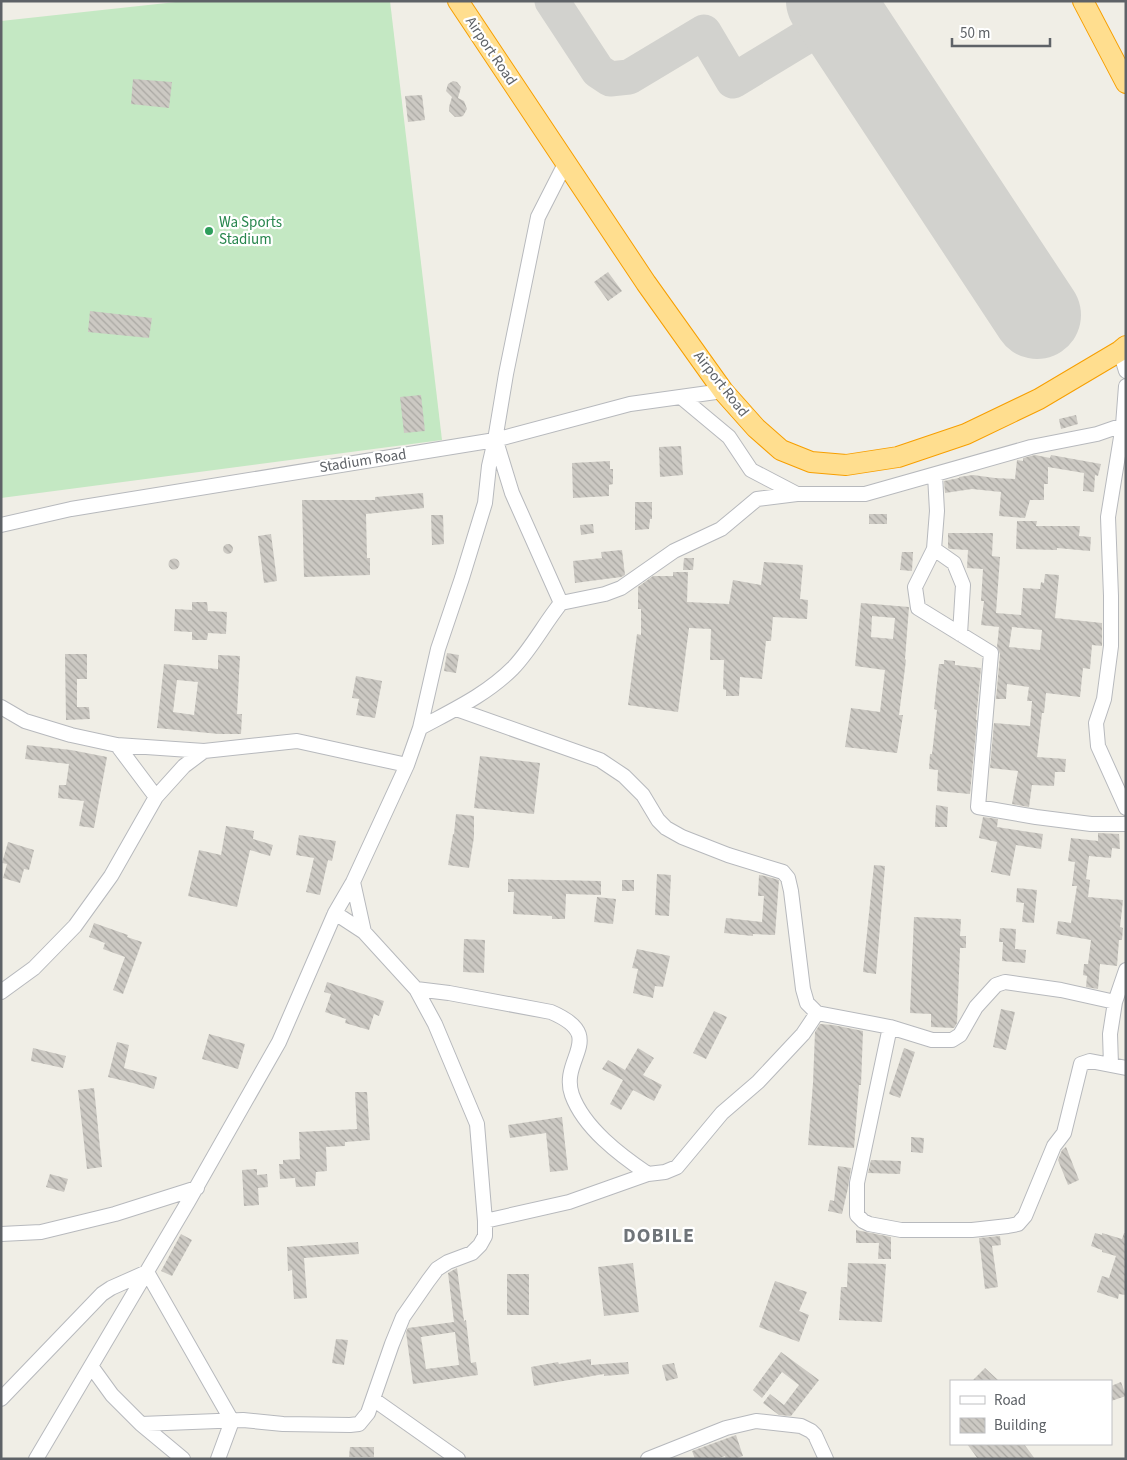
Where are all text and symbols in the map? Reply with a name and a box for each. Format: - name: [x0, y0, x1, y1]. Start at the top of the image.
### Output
- street label: Airport Road: [460, 12, 522, 90]
- scale bar: [952, 15, 1050, 47]
- text: 50 m: [960, 23, 990, 44]
- place label: Wa Sports Stadium: [219, 212, 282, 250]
- marker: Wa Sports Stadium: [203, 225, 215, 237]
- street label: Airport Road: [688, 346, 754, 422]
- street label: Stadium Road: [318, 444, 408, 478]
- district label: DOBILE: [623, 1222, 695, 1250]
- legend: [950, 1380, 1112, 1445]
- text: Road: [994, 1390, 1026, 1411]
- text: Building: [994, 1415, 1047, 1436]

